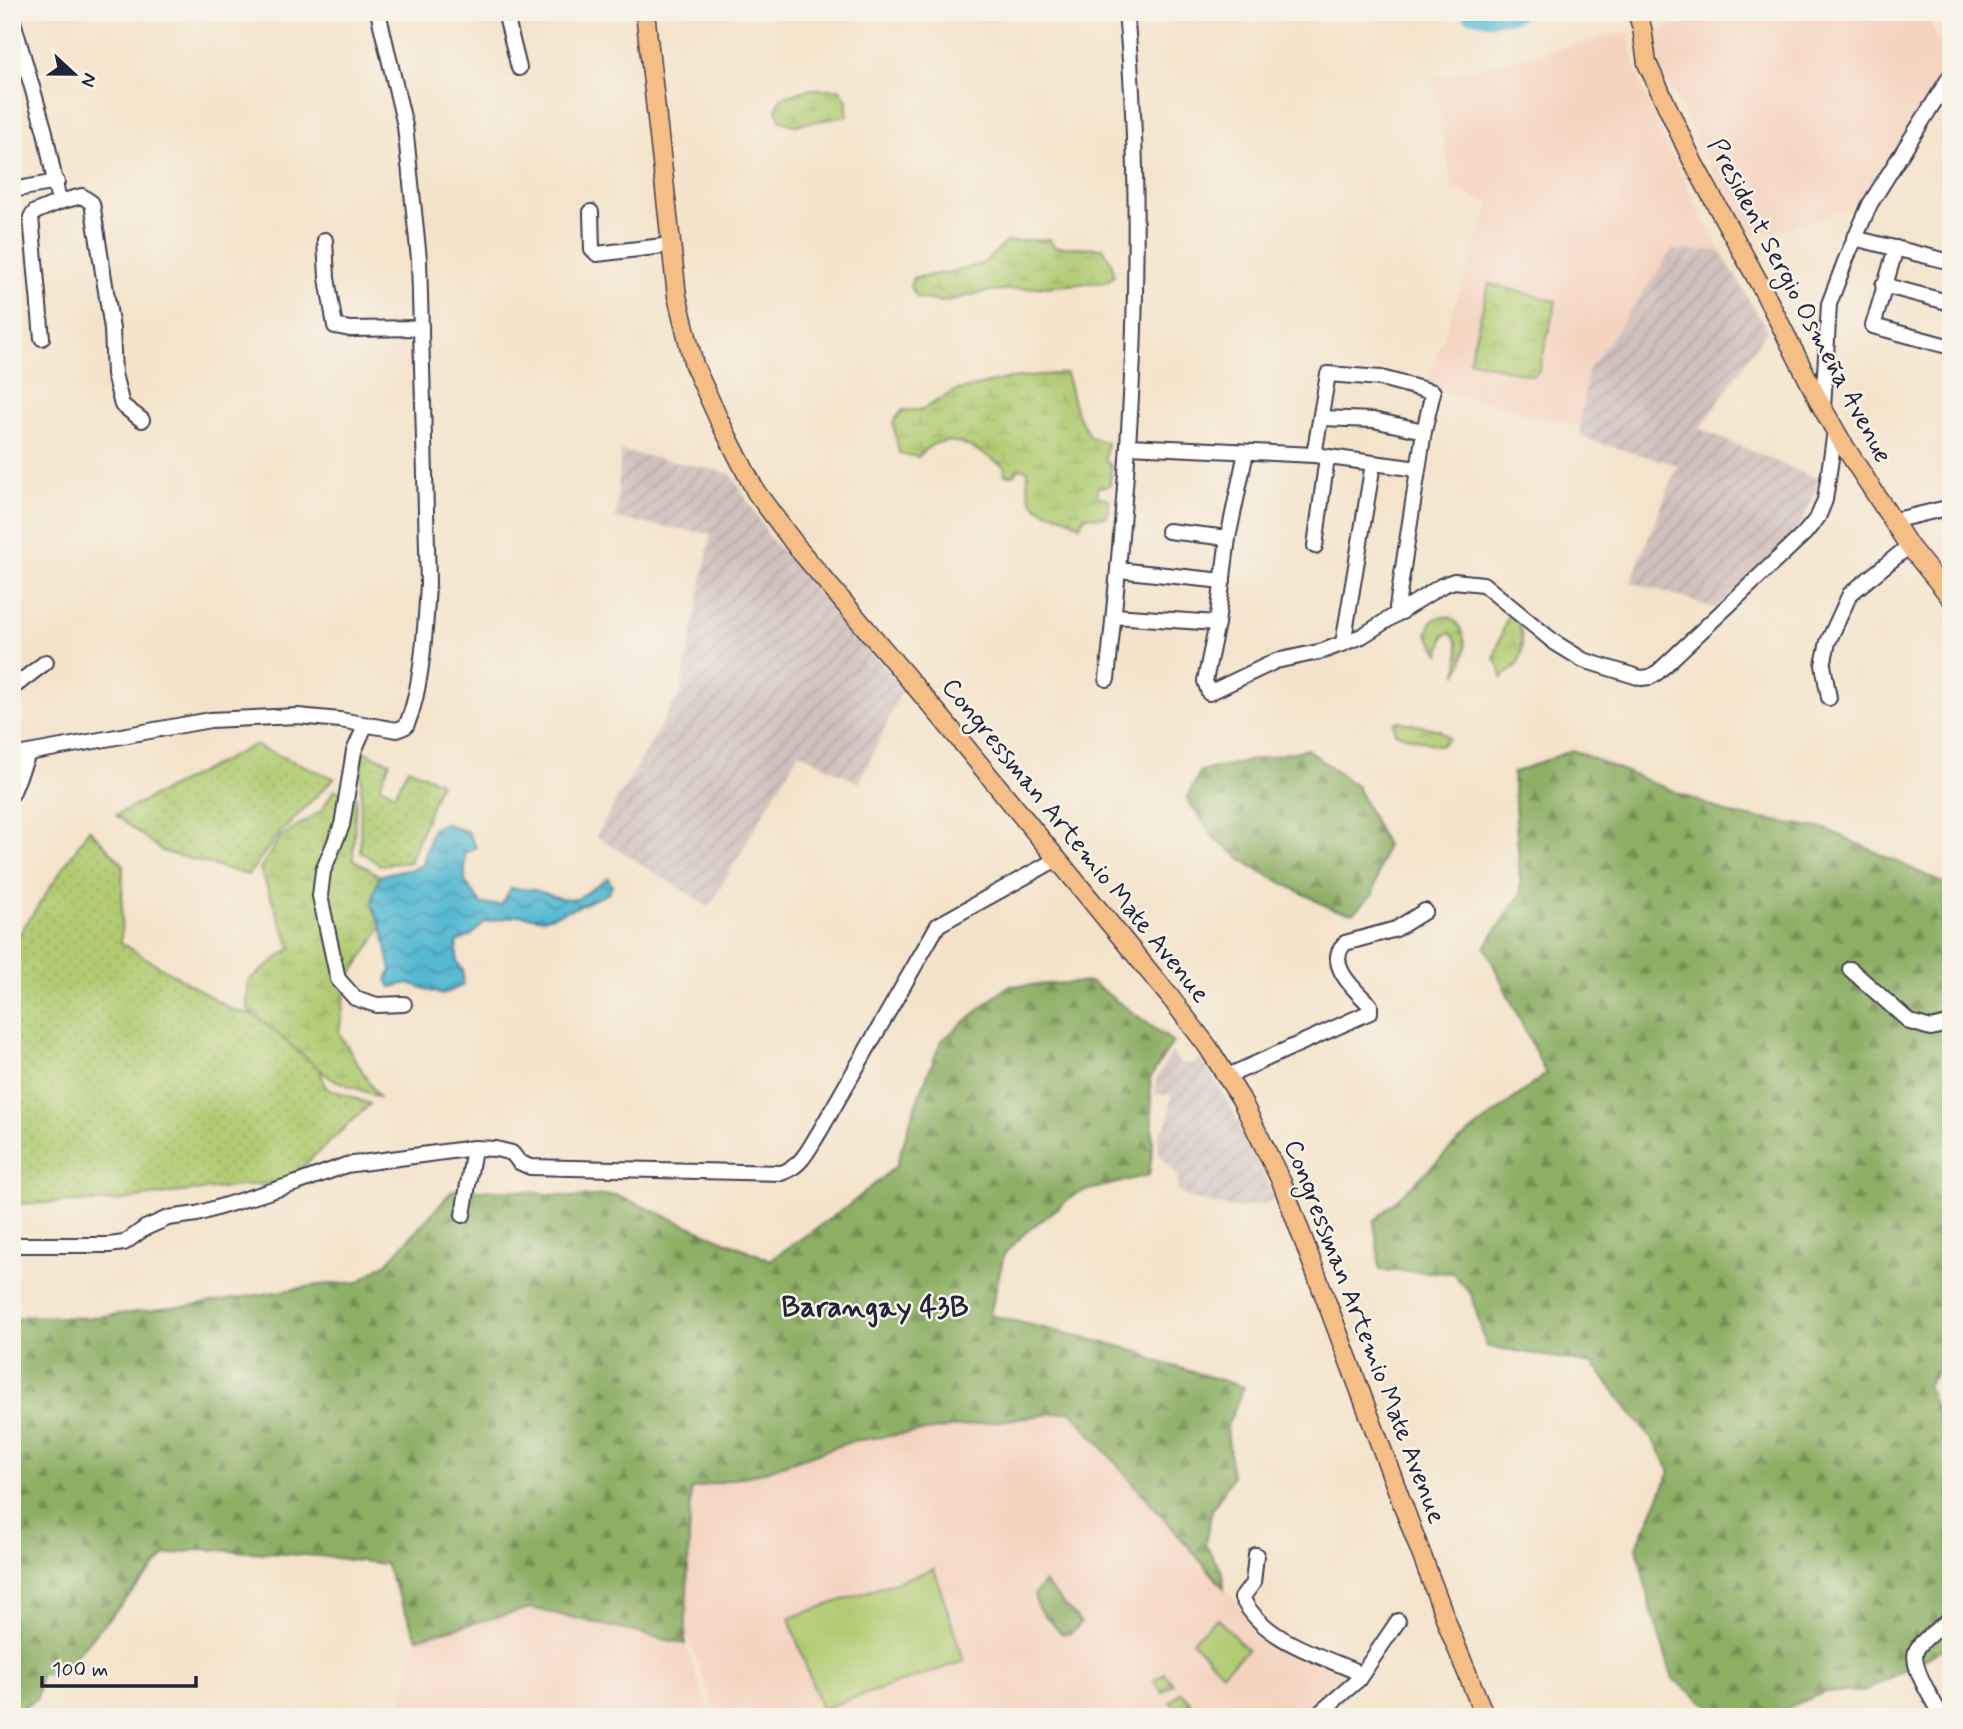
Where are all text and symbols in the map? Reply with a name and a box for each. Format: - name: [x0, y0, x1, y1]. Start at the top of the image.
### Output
- north arrow: [38, 38, 108, 108]
- text: N: [74, 69, 102, 90]
- street label: President Sergio Osmeña Avenue: [1697, 133, 1899, 470]
- street label: Congressman Artemio Mate Avenue: [932, 671, 1217, 1012]
- street label: Congressman Artemio Mate Avenue: [1273, 1135, 1453, 1530]
- district label: Barangay 43B: [781, 1288, 969, 1328]
- scale bar: [42, 1645, 196, 1689]
- text: 100 m: [52, 1656, 108, 1684]

